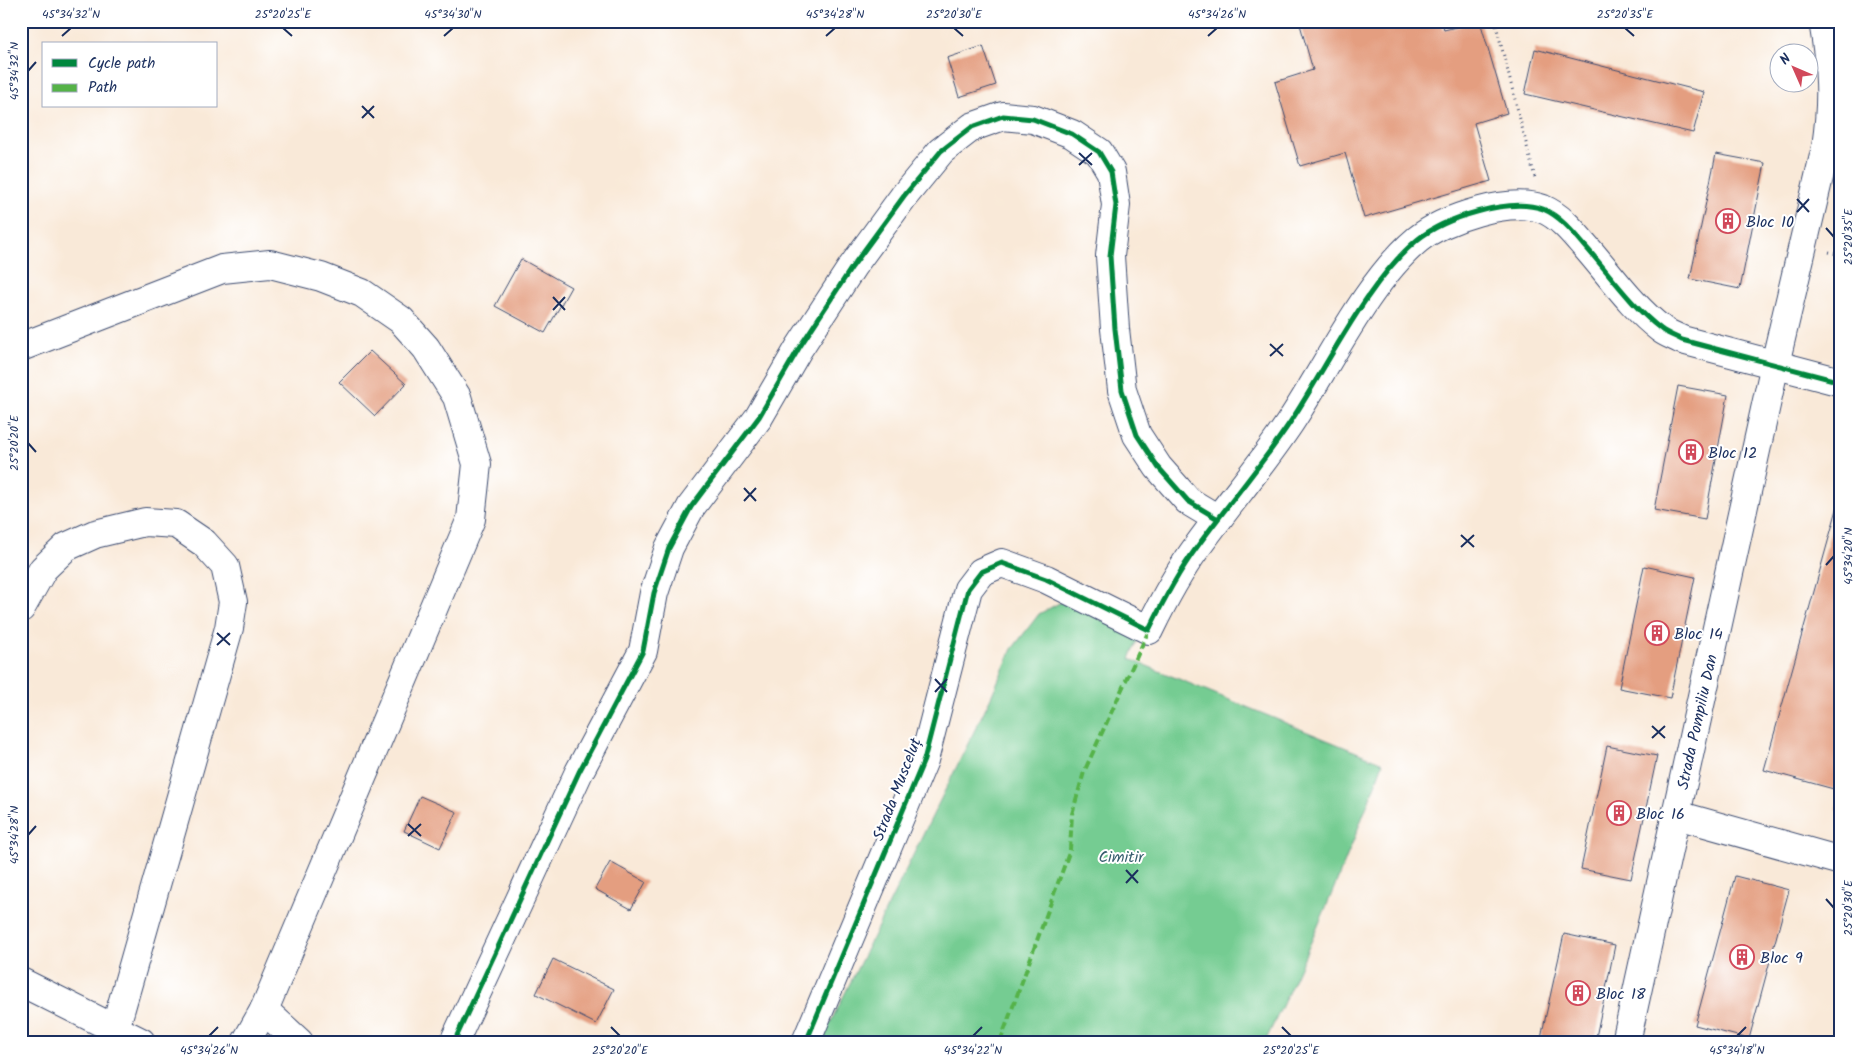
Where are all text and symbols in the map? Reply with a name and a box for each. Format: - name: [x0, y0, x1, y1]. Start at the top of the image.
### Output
- text: 45°34'32"N: [42, 5, 100, 24]
- text: 25°20'25"E: [255, 5, 312, 24]
- text: 45°34'30"N: [424, 5, 482, 24]
- text: 45°34'28"N: [806, 5, 864, 24]
- text: 25°20'30"E: [926, 5, 983, 24]
- text: 45°34'26"N: [1188, 5, 1246, 24]
- text: 25°20'35"E: [1597, 5, 1654, 24]
- text: 45°34'32"N: [5, 42, 24, 100]
- legend: [42, 42, 218, 108]
- north arrow: [1770, 42, 1820, 92]
- text: N: [1775, 48, 1797, 70]
- text: Cycle path: [88, 52, 155, 76]
- text: Path: [88, 76, 117, 100]
- building icon: Bloc 10: [1715, 208, 1741, 234]
- text: 25°20'35"E: [1839, 208, 1858, 265]
- place label: Bloc 10: [1746, 210, 1794, 235]
- text: 25°20'20"E: [5, 414, 24, 471]
- building icon: Bloc 12: [1678, 439, 1704, 465]
- place label: Bloc 12: [1708, 441, 1757, 466]
- text: 45°34'20"N: [1839, 527, 1858, 585]
- building icon: Bloc 14: [1644, 620, 1670, 646]
- place label: Bloc 14: [1674, 622, 1723, 647]
- street label: Strada Pompiliu Dan: [1671, 652, 1725, 792]
- street label: Strada Musceluț: [866, 733, 929, 845]
- building icon: Bloc 16: [1606, 800, 1632, 826]
- place label: Bloc 16: [1636, 802, 1685, 827]
- text: 45°34'28"N: [5, 806, 24, 864]
- park label: Cimitir: [1098, 845, 1145, 870]
- text: 25°20'30"E: [1839, 879, 1858, 936]
- building icon: Bloc 9: [1729, 944, 1755, 970]
- place label: Bloc 9: [1760, 946, 1803, 971]
- building icon: Bloc 18: [1565, 980, 1591, 1006]
- place label: Bloc 18: [1596, 982, 1646, 1007]
- text: 45°34'26"N: [180, 1041, 238, 1060]
- text: 25°20'20"E: [592, 1041, 649, 1060]
- text: 45°34'22"N: [944, 1041, 1002, 1060]
- text: 25°20'25"E: [1263, 1041, 1320, 1060]
- text: 45°34'18"N: [1709, 1041, 1765, 1060]

